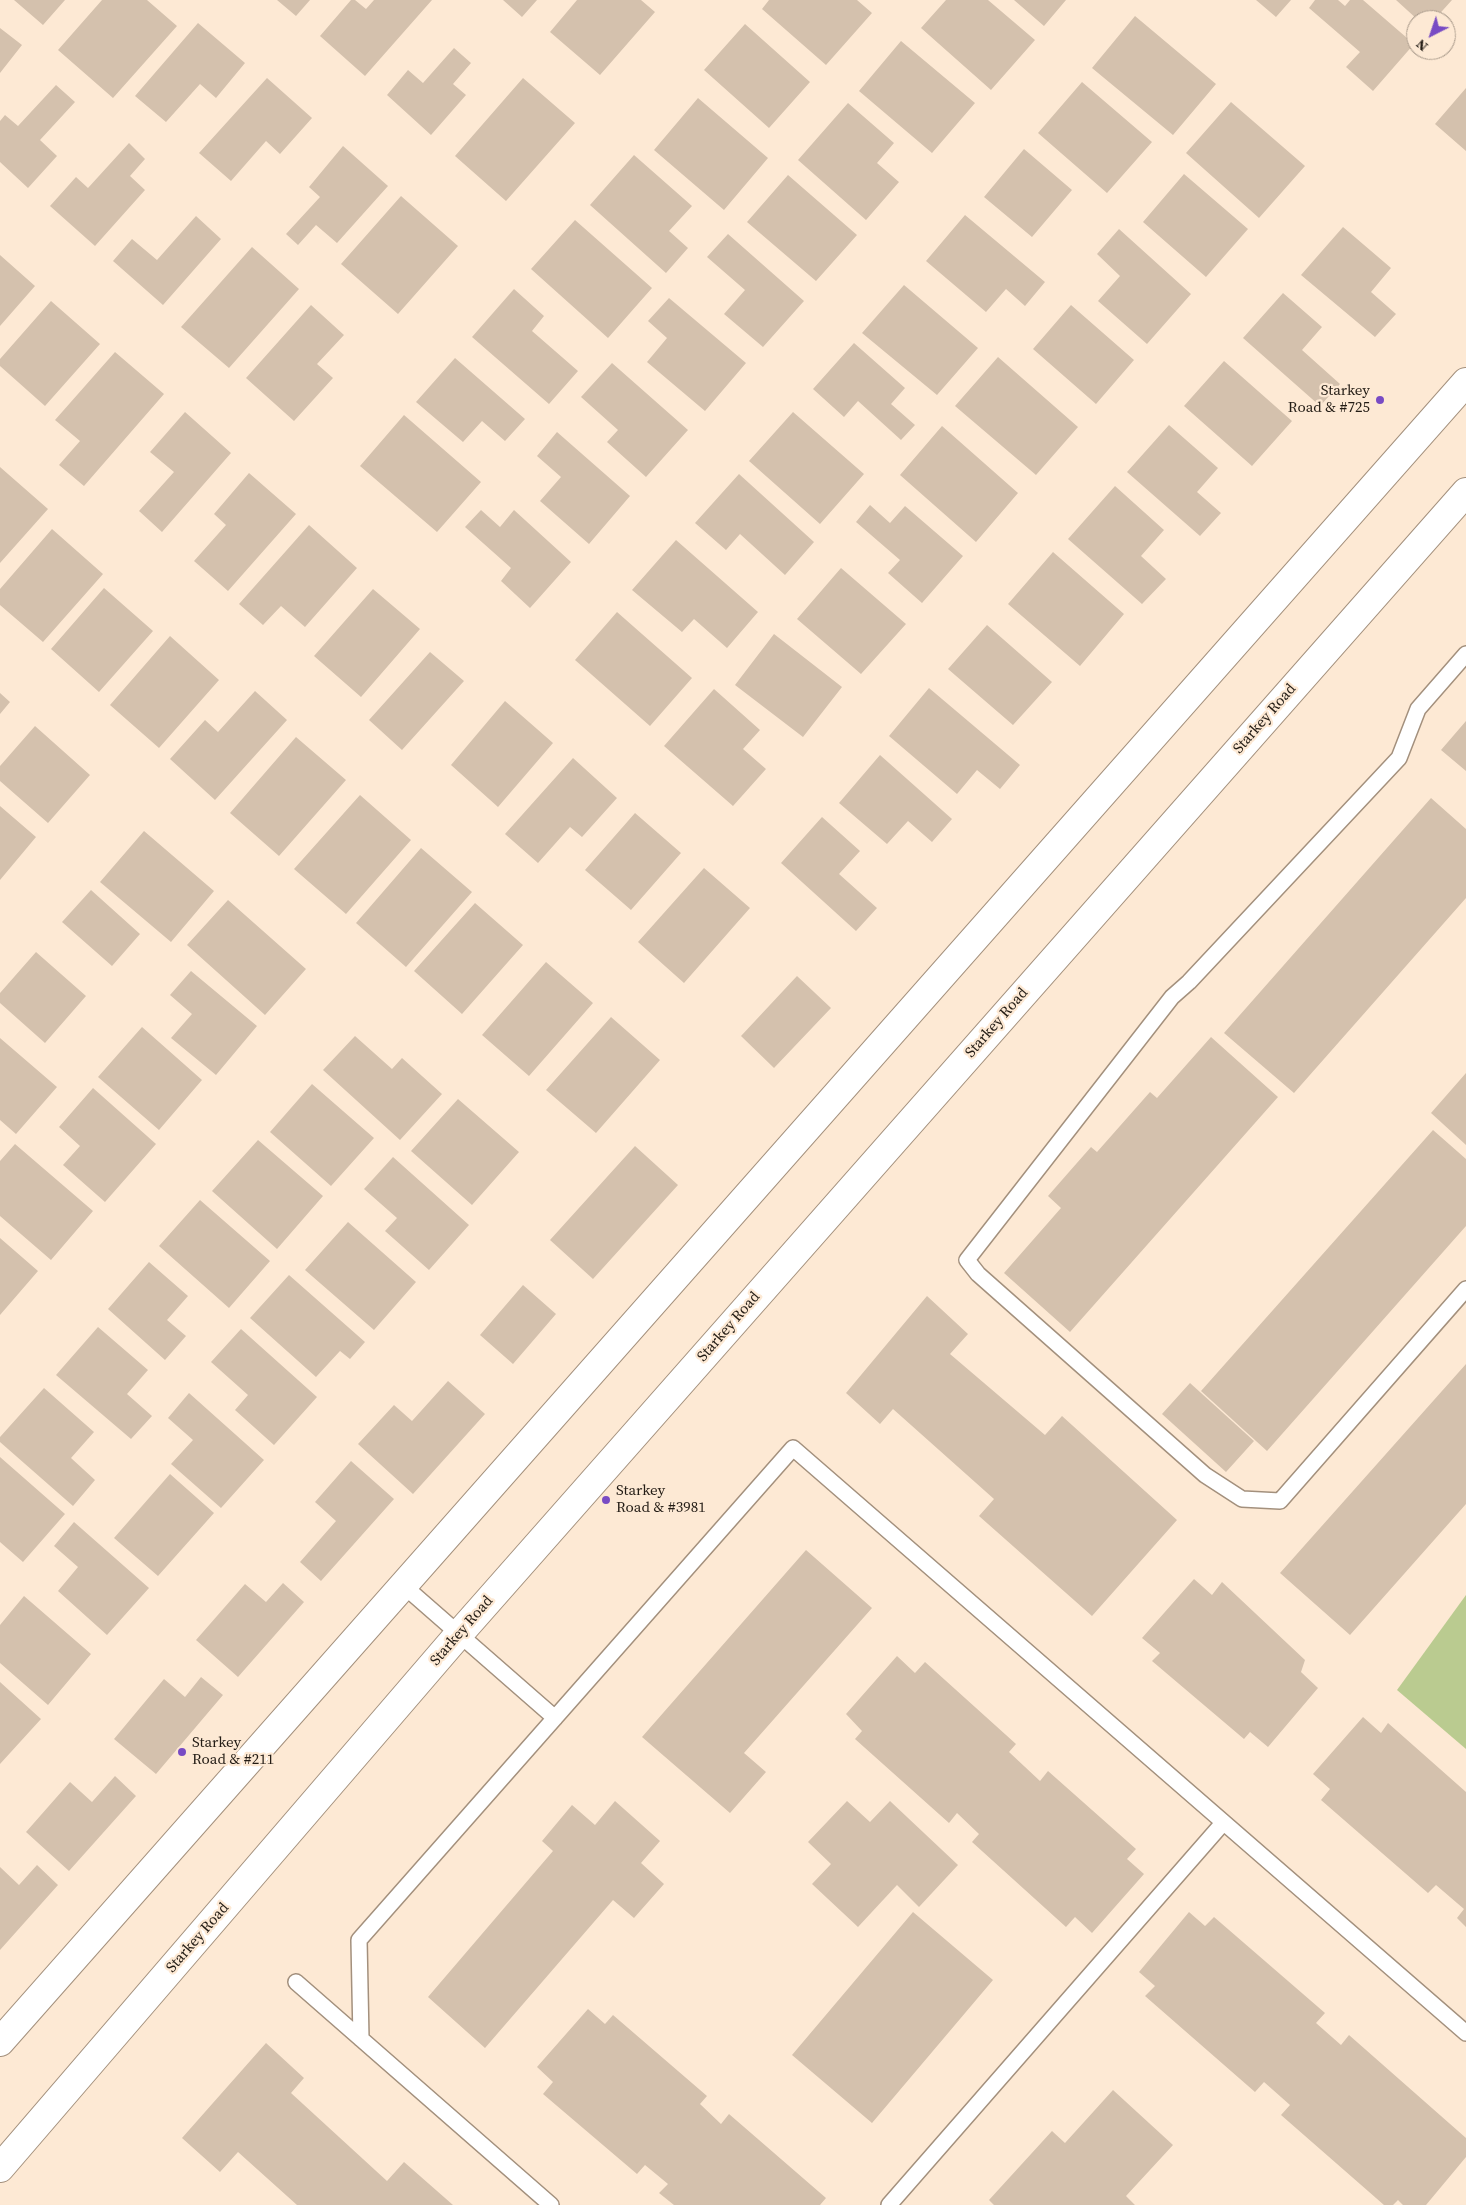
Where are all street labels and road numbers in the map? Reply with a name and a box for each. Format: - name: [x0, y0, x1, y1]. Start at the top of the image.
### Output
- street label: Starkey Road: [1230, 680, 1300, 758]
- street label: Starkey Road: [962, 984, 1032, 1062]
- street label: Starkey Road: [694, 1288, 764, 1366]
- street label: Starkey Road: [427, 1592, 497, 1670]
- street label: Starkey Road: [163, 1899, 233, 1977]

